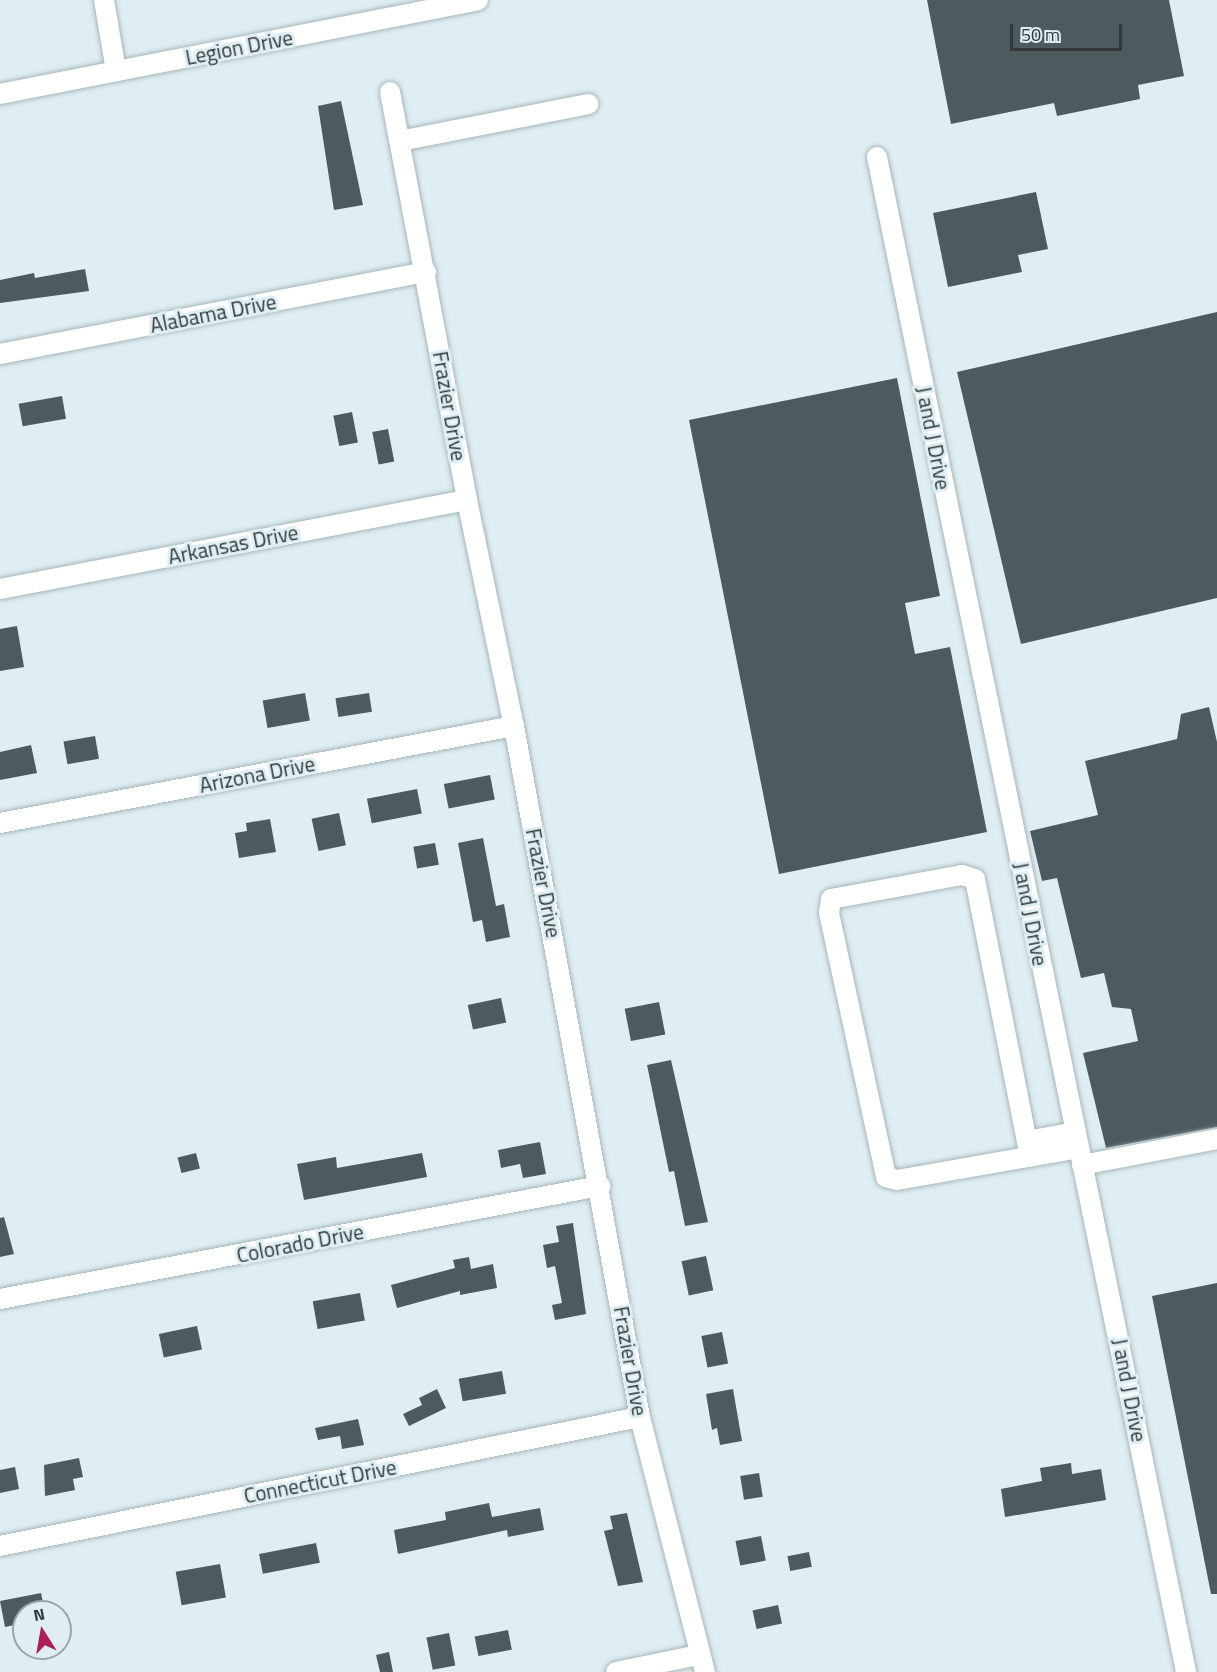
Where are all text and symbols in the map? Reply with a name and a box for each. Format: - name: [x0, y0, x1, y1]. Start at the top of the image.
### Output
- scale bar: [1013, 12, 1126, 50]
- text: 50 m: [1021, 21, 1060, 48]
- street label: Legion Drive: [183, 24, 295, 70]
- street label: Alabama Drive: [148, 288, 278, 338]
- street label: Frazier Drive: [428, 349, 472, 463]
- street label: J and J Drive: [912, 384, 956, 492]
- street label: Arkansas Drive: [166, 519, 300, 569]
- street label: Arizona Drive: [197, 750, 317, 798]
- street label: Frazier Drive: [521, 826, 567, 940]
- street label: J and J Drive: [1009, 860, 1053, 968]
- street label: Colorado Drive: [234, 1218, 366, 1268]
- street label: Frazier Drive: [609, 1304, 653, 1418]
- street label: J and J Drive: [1108, 1336, 1152, 1444]
- street label: Connecticut Drive: [242, 1454, 398, 1508]
- north arrow: [12, 1600, 72, 1660]
- text: N: [31, 1601, 47, 1627]

